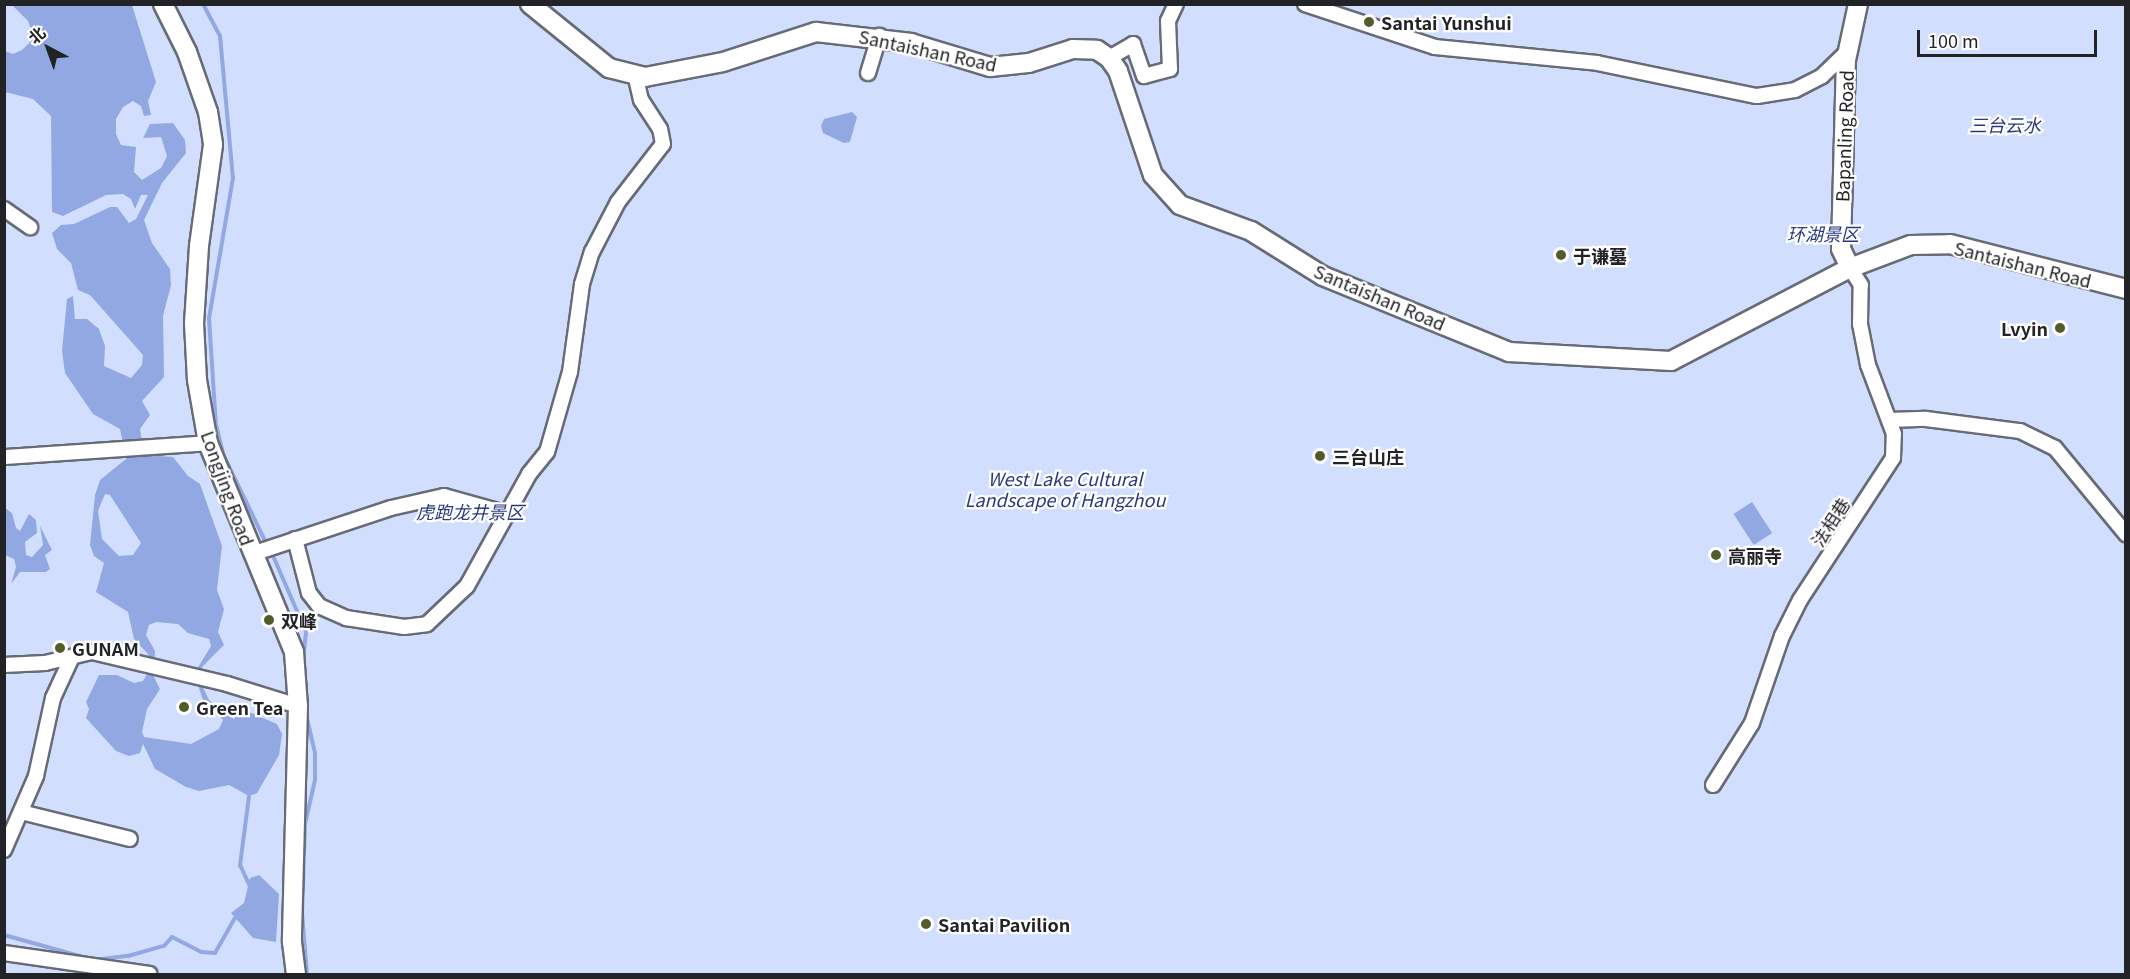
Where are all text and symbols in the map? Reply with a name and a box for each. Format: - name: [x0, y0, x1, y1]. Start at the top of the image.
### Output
- place label: Santai Yunshui: [1381, 11, 1512, 33]
- marker: Santai Yunshui: [1362, 15, 1376, 29]
- north arrow: [18, 18, 78, 78]
- scale bar: [1920, 18, 2100, 56]
- text: 北: [22, 20, 50, 49]
- street label: Santaishan Road: [857, 25, 999, 75]
- text: 100 m: [1928, 27, 1979, 53]
- street label: Bapanling Road: [1831, 70, 1857, 202]
- park label: 三台云水: [1969, 113, 2041, 135]
- park label: 环湖景区: [1787, 222, 1859, 244]
- street label: Santaishan Road: [1952, 236, 2094, 292]
- place label: 于谦墓: [1573, 244, 1627, 266]
- marker: 于谦墓: [1554, 248, 1568, 262]
- street label: Santaishan Road: [1311, 260, 1449, 334]
- place label: Lvyin: [2001, 317, 2048, 339]
- marker: Lvyin: [2053, 321, 2067, 335]
- street label: Longjing Road: [197, 428, 259, 548]
- place label: 三台山庄: [1332, 445, 1404, 467]
- marker: 三台山庄: [1313, 449, 1327, 463]
- park label: West Lake Cultural Landscape of Hangzhou: [965, 468, 1165, 510]
- street label: 法相巷: [1806, 493, 1854, 551]
- park label: 虎跑龙井景区: [416, 500, 524, 522]
- place label: 高丽寺: [1728, 544, 1782, 566]
- marker: 高丽寺: [1709, 548, 1723, 562]
- place label: 双峰: [281, 609, 317, 631]
- marker: 双峰: [262, 613, 276, 627]
- place label: GUNAM: [72, 637, 139, 659]
- marker: GUNAM: [53, 641, 67, 655]
- place label: Green Tea: [196, 696, 283, 718]
- marker: Green Tea: [177, 700, 191, 714]
- place label: Santai Pavilion: [938, 913, 1070, 935]
- marker: Santai Pavilion: [919, 917, 933, 931]

